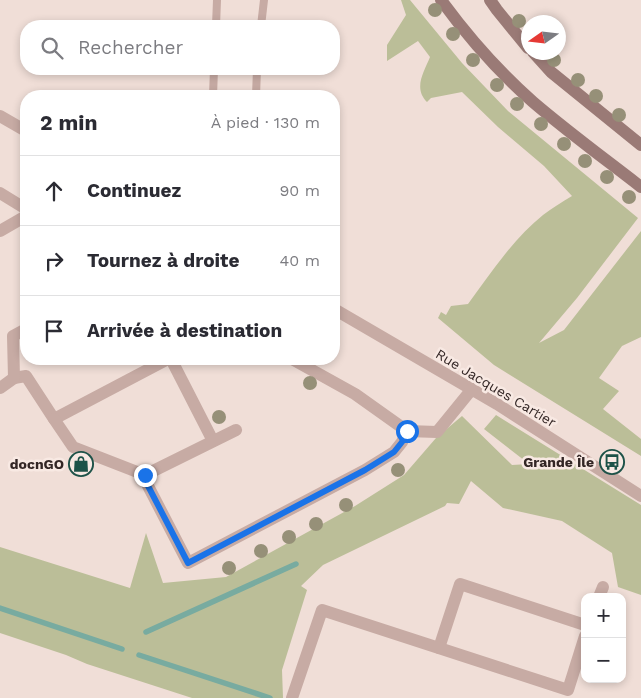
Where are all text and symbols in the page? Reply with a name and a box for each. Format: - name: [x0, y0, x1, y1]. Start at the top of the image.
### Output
- north arrow: [521, 15, 566, 60]
- search box: [20, 20, 340, 75]
- icon: search: [38, 34, 66, 62]
- text: Rechercher: [78, 36, 183, 59]
- text: 2 min: [40, 110, 97, 135]
- text: À pied · 130 m: [211, 113, 320, 132]
- icon: ahead: [40, 177, 68, 205]
- text: Continuez: [87, 179, 181, 202]
- text: 90 m: [279, 181, 320, 200]
- icon: right: [40, 247, 68, 275]
- text: Tournez à droite: [87, 249, 239, 272]
- text: 40 m: [280, 251, 320, 270]
- icon: arrive: [40, 317, 68, 345]
- text: Arrivée à destination: [87, 319, 282, 342]
- street label: Rue Jacques Cartier: [433, 346, 559, 430]
- route start: [396, 420, 419, 443]
- bus stop icon: Grande Île: [599, 449, 625, 475]
- shop icon: docnGO: [68, 451, 94, 477]
- place label: Grande Île: [523, 454, 594, 470]
- place label: docnGO: [10, 456, 64, 472]
- route end: [134, 464, 157, 487]
- map controls: [581, 593, 626, 683]
- button: +: [581, 593, 626, 638]
- button: −: [581, 638, 626, 683]

